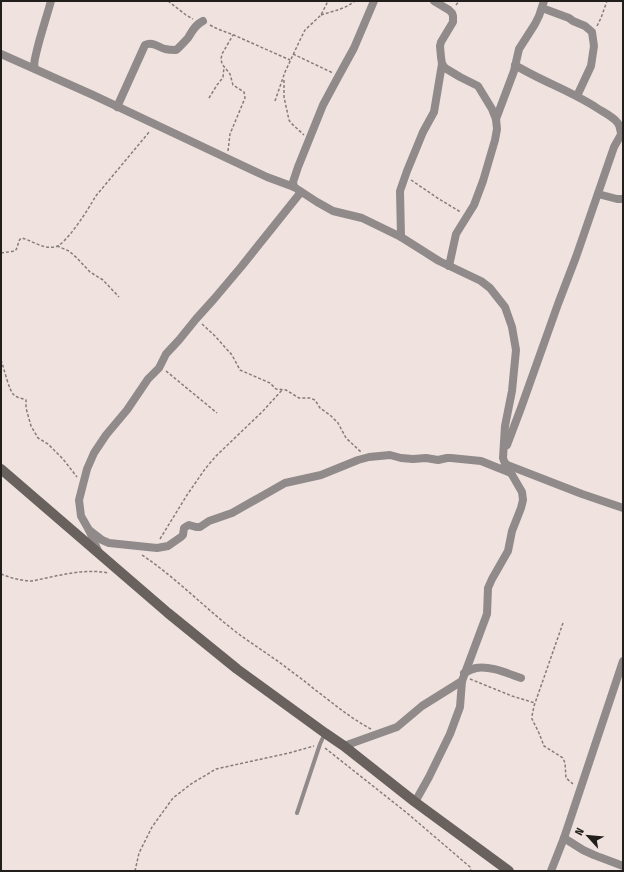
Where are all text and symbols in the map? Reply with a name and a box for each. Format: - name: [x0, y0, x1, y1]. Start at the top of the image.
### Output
- north arrow: [568, 816, 608, 856]
- text: N: [572, 826, 587, 838]

